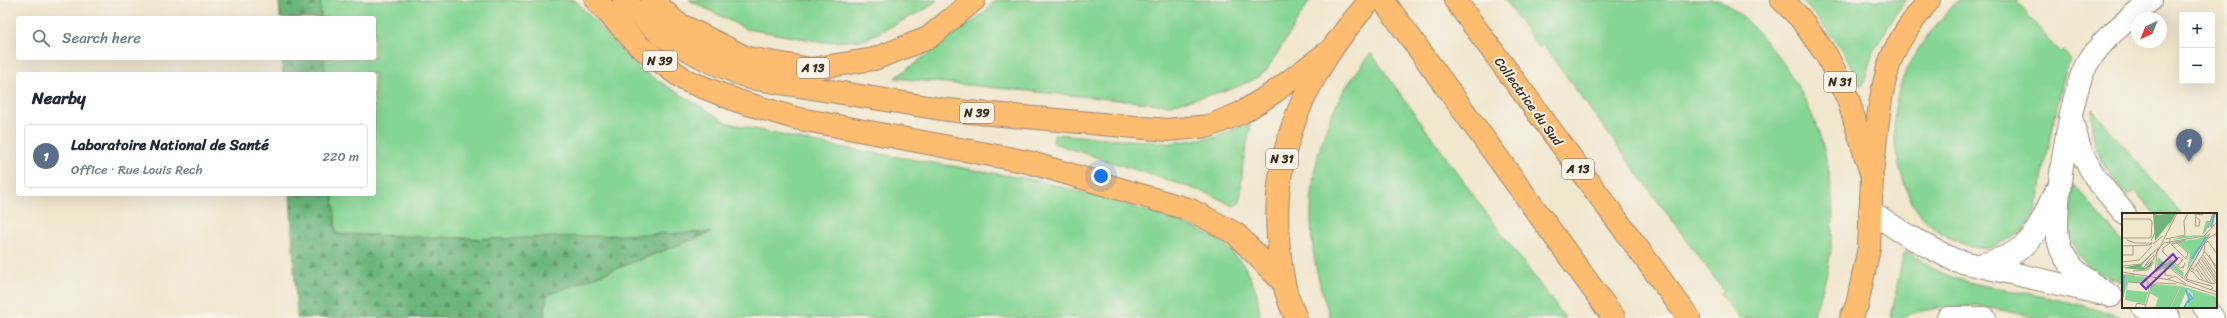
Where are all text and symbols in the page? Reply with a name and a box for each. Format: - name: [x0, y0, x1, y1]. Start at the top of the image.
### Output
- north arrow: [2131, 12, 2167, 48]
- map controls: [2179, 12, 2215, 84]
- button: +: [2179, 12, 2215, 48]
- search box: [16, 16, 376, 60]
- text: Search here: [62, 25, 141, 51]
- icon: search: [30, 27, 52, 49]
- button: −: [2179, 48, 2215, 84]
- road number: N 39: [643, 51, 677, 71]
- street label: Collectrice du Sud: [1488, 52, 1570, 152]
- road number: A 13: [797, 58, 829, 78]
- road number: N 31: [1824, 72, 1856, 92]
- text: Nearby: [32, 83, 86, 113]
- road number: N 39: [960, 103, 994, 123]
- pin: 1: [2176, 129, 2202, 162]
- text: Laboratoire National de Santé: [71, 132, 269, 158]
- text: 1: [43, 145, 49, 168]
- text: 220 m: [322, 145, 359, 168]
- road number: N 31: [1266, 149, 1298, 169]
- text: Office · Rue Louis Rech: [71, 158, 203, 181]
- road number: A 13: [1562, 159, 1594, 179]
- your location: [1091, 166, 1111, 186]
- inset map: [2122, 213, 2217, 308]

